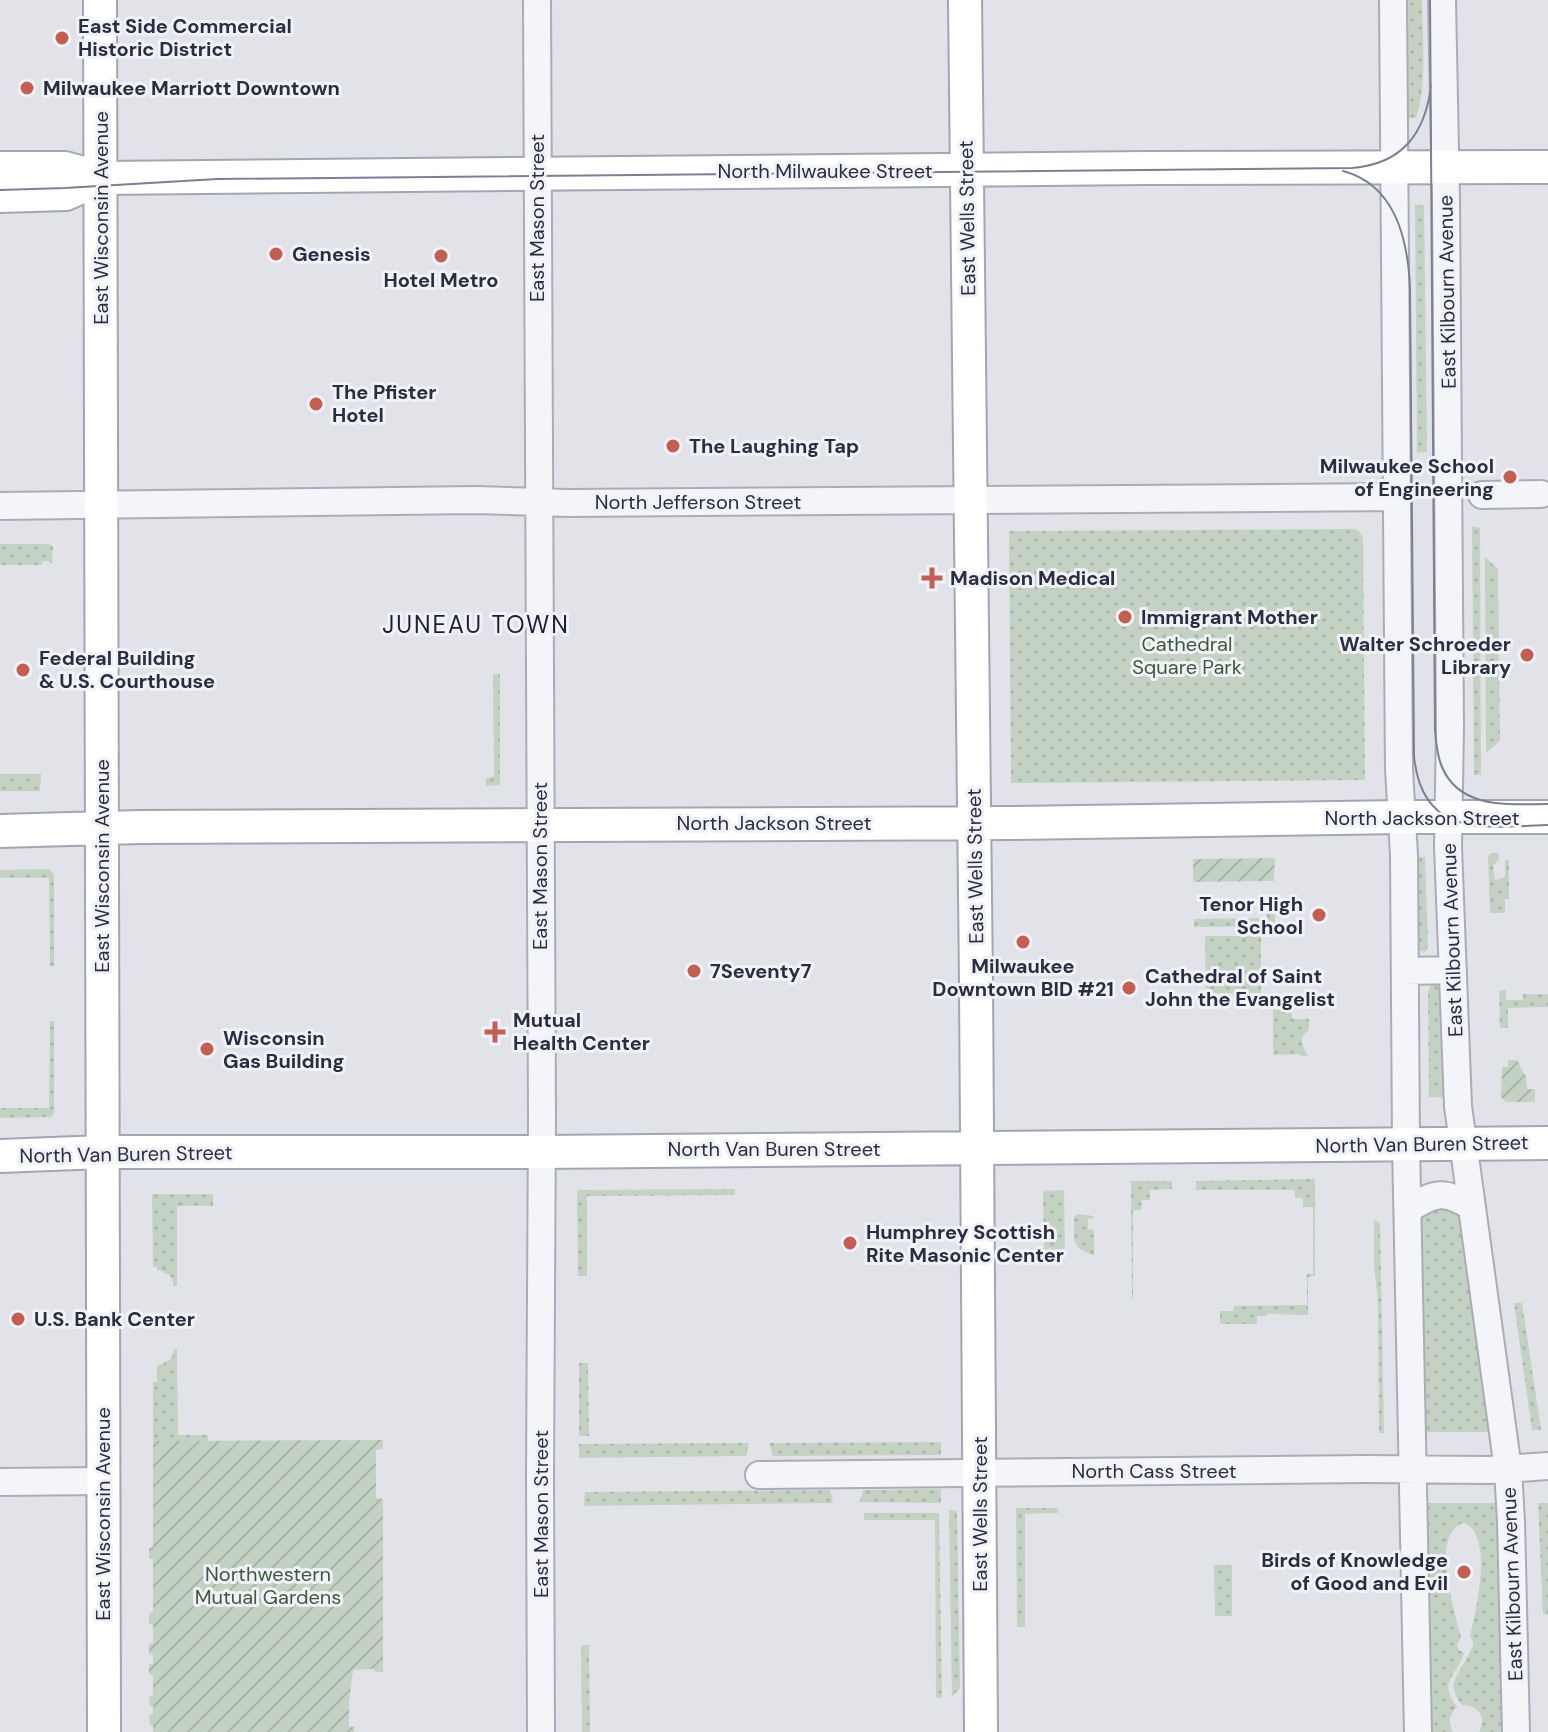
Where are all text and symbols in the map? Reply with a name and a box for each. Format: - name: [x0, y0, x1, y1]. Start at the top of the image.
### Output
- place label: East Side Commercial Historic District: [78, 13, 292, 62]
- marker: East Side Commercial Historic District: [53, 29, 71, 47]
- place label: Milwaukee Marriott Downtown: [43, 75, 340, 101]
- marker: Milwaukee Marriott Downtown: [18, 79, 36, 97]
- street label: East Wisconsin Avenue: [88, 111, 114, 325]
- street label: East Mason Street: [524, 134, 550, 302]
- street label: East Wells Street: [953, 140, 981, 296]
- street label: North Milwaukee Street: [717, 158, 933, 184]
- street label: East Kilbourn Avenue: [1432, 195, 1462, 389]
- place label: Genesis: [292, 241, 371, 267]
- marker: Genesis: [267, 245, 285, 263]
- marker: Hotel Metro: [432, 247, 450, 265]
- place label: Hotel Metro: [383, 267, 499, 293]
- place label: The Pfister Hotel: [332, 379, 436, 428]
- marker: The Pfister Hotel: [307, 395, 325, 413]
- place label: The Laughing Tap: [689, 433, 859, 459]
- marker: The Laughing Tap: [664, 437, 682, 455]
- place label: Milwaukee School of Engineering: [1320, 453, 1494, 502]
- marker: Milwaukee School of Engineering: [1501, 468, 1519, 486]
- street label: North Jefferson Street: [595, 489, 801, 515]
- place label: Madison Medical: [950, 565, 1115, 591]
- marker: Madison Medical: [921, 567, 943, 589]
- place label: Immigrant Mother: [1141, 604, 1318, 630]
- marker: Immigrant Mother: [1116, 608, 1134, 626]
- district label: JUNEAU TOWN: [382, 609, 570, 640]
- park label: Cathedral Square Park: [1132, 631, 1242, 680]
- place label: Walter Schroeder Library: [1339, 631, 1511, 680]
- place label: Federal Building & U.S. Courthouse: [39, 645, 215, 694]
- marker: Walter Schroeder Library: [1518, 646, 1536, 664]
- marker: Federal Building & U.S. Courthouse: [14, 661, 32, 679]
- street label: East Wisconsin Avenue: [89, 759, 115, 973]
- street label: East Mason Street: [527, 782, 553, 950]
- street label: East Wells Street: [961, 788, 989, 944]
- street label: North Jackson Street: [1325, 805, 1520, 831]
- street label: North Jackson Street: [677, 810, 872, 836]
- street label: East Kilbourn Avenue: [1436, 843, 1468, 1037]
- place label: Tenor High School: [1199, 891, 1303, 940]
- marker: Tenor High School: [1310, 906, 1328, 924]
- marker: Milwaukee Downtown BID #21: [1014, 933, 1032, 951]
- place label: Milwaukee Downtown BID #21: [932, 953, 1114, 1002]
- place label: 7Seventy7: [710, 958, 812, 984]
- marker: 7Seventy7: [685, 962, 703, 980]
- place label: Cathedral of Saint John the Evangelist: [1145, 963, 1335, 1012]
- marker: Cathedral of Saint John the Evangelist: [1120, 979, 1138, 997]
- place label: Mutual Health Center: [513, 1007, 650, 1056]
- marker: Mutual Health Center: [484, 1021, 506, 1043]
- place label: Wisconsin Gas Building: [223, 1025, 344, 1074]
- marker: Wisconsin Gas Building: [198, 1040, 216, 1058]
- street label: North Van Buren Street: [1315, 1129, 1529, 1159]
- street label: North Van Buren Street: [667, 1136, 881, 1162]
- street label: North Van Buren Street: [19, 1139, 233, 1169]
- place label: Humphrey Scottish Rite Masonic Center: [866, 1219, 1064, 1268]
- marker: Humphrey Scottish Rite Masonic Center: [841, 1234, 859, 1252]
- place label: U.S. Bank Center: [34, 1306, 195, 1332]
- marker: U.S. Bank Center: [9, 1310, 27, 1328]
- street label: East Wisconsin Avenue: [90, 1407, 116, 1621]
- street label: East Mason Street: [528, 1430, 554, 1598]
- street label: East Wells Street: [967, 1436, 993, 1592]
- street label: North Cass Street: [1071, 1458, 1237, 1484]
- street label: East Kilbourn Avenue: [1496, 1487, 1528, 1681]
- place label: Birds of Knowledge of Good and Evil: [1261, 1547, 1448, 1596]
- park label: Northwestern Mutual Gardens: [195, 1561, 341, 1610]
- marker: Birds of Knowledge of Good and Evil: [1455, 1563, 1473, 1581]

